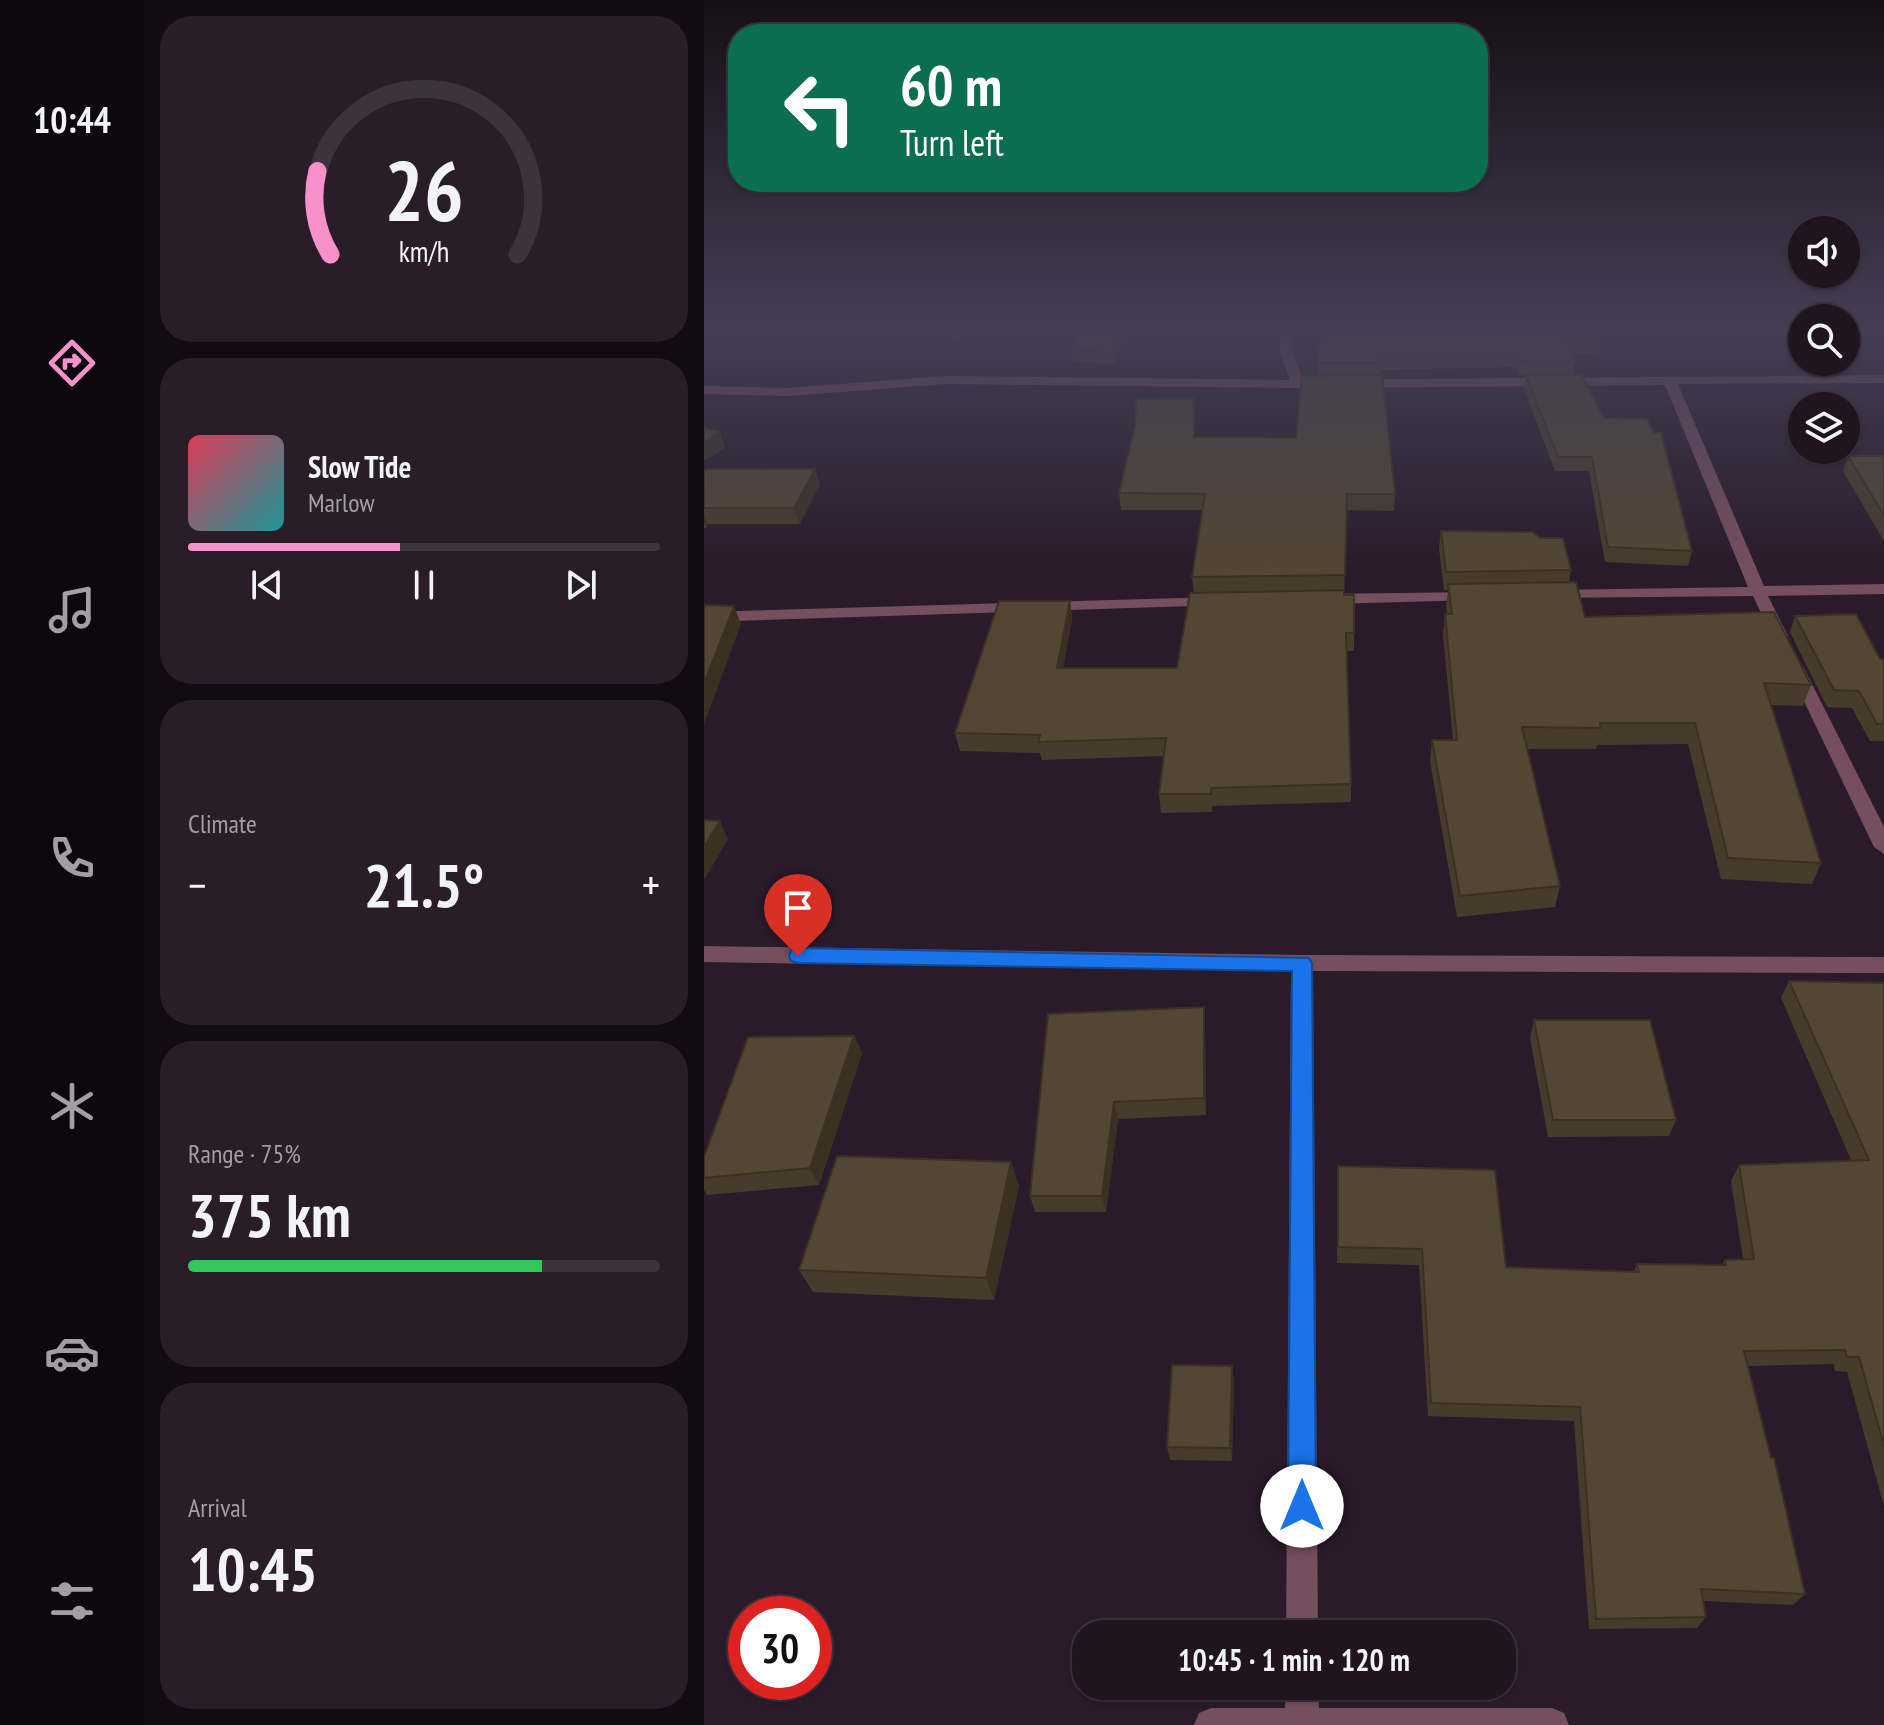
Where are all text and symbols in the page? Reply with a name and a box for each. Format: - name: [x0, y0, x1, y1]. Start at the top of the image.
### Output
- text: 60 m: [900, 49, 1002, 121]
- icon: left: [768, 56, 872, 160]
- text: 10:44: [33, 96, 111, 143]
- text: Turn left: [900, 119, 1004, 166]
- text: 26: [384, 135, 464, 243]
- map controls: [1788, 216, 1860, 464]
- button: sound: [1788, 216, 1860, 288]
- text: km/h: [399, 233, 449, 270]
- button: search: [1788, 304, 1860, 376]
- icon: directions: [44, 335, 100, 391]
- button: layers: [1788, 392, 1860, 464]
- text: Slow Tide: [308, 447, 411, 486]
- text: Marlow: [308, 486, 374, 519]
- icon: previous: [245, 563, 289, 607]
- icon: pause: [402, 563, 446, 607]
- icon: next: [559, 563, 603, 607]
- icon: music: [44, 582, 100, 638]
- text: Climate: [188, 807, 257, 840]
- icon: phone: [44, 830, 100, 886]
- text: 21.5°: [364, 846, 484, 924]
- text: −: [188, 856, 206, 913]
- text: +: [642, 856, 660, 913]
- pin: [764, 874, 832, 956]
- icon: arrive: [776, 886, 820, 930]
- icon: climate: [44, 1078, 100, 1134]
- text: Range · 75%: [188, 1137, 301, 1170]
- text: 375 km: [188, 1176, 351, 1254]
- icon: car: [44, 1325, 100, 1381]
- position arrow: [1260, 1464, 1344, 1548]
- text: Arrival: [188, 1491, 247, 1524]
- text: 10:45: [188, 1530, 318, 1608]
- icon: filters: [44, 1573, 100, 1629]
- speed limit sign: 30: [728, 1596, 832, 1700]
- text: 10:45 · 1 min · 120 m: [1178, 1640, 1410, 1679]

